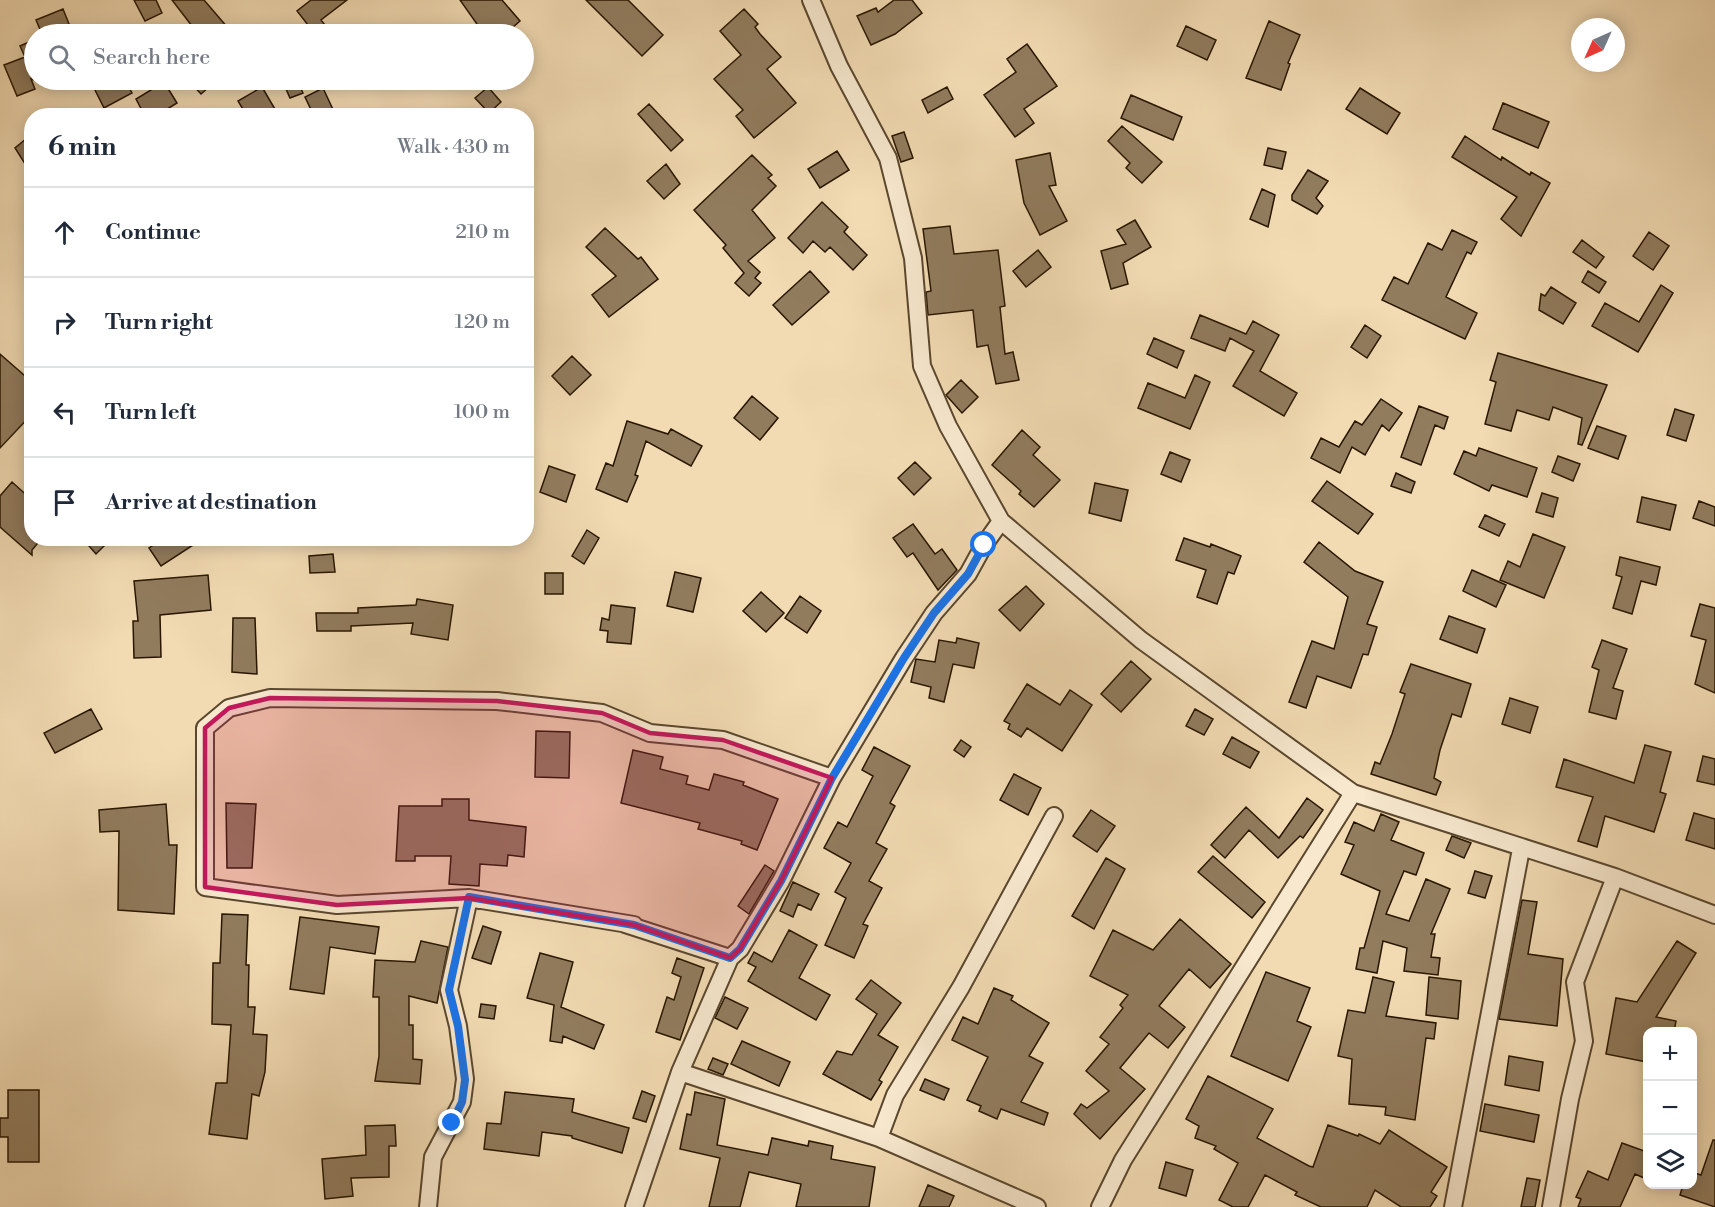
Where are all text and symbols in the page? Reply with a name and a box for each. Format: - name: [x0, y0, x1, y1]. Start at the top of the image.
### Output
- north arrow: [1571, 18, 1625, 72]
- search box: [24, 24, 534, 90]
- icon: search: [45, 41, 78, 74]
- text: Search here: [93, 44, 210, 71]
- text: 6 min: [48, 131, 116, 163]
- text: Walk · 430 m: [397, 135, 510, 160]
- icon: ahead: [48, 216, 81, 249]
- text: Continue: [105, 219, 201, 246]
- text: 210 m: [455, 220, 510, 245]
- icon: right: [48, 306, 81, 339]
- text: Turn right: [105, 309, 213, 336]
- text: 120 m: [455, 310, 510, 335]
- icon: left: [48, 396, 81, 429]
- text: Turn left: [105, 399, 196, 426]
- text: 100 m: [454, 400, 510, 425]
- icon: arrive: [48, 486, 81, 519]
- text: Arrive at destination: [105, 489, 317, 516]
- route start: [970, 531, 996, 557]
- map controls: [1643, 1027, 1697, 1189]
- button: +: [1643, 1027, 1697, 1081]
- button: −: [1643, 1081, 1697, 1135]
- route end: [438, 1109, 464, 1135]
- button: layers: [1643, 1135, 1697, 1189]

